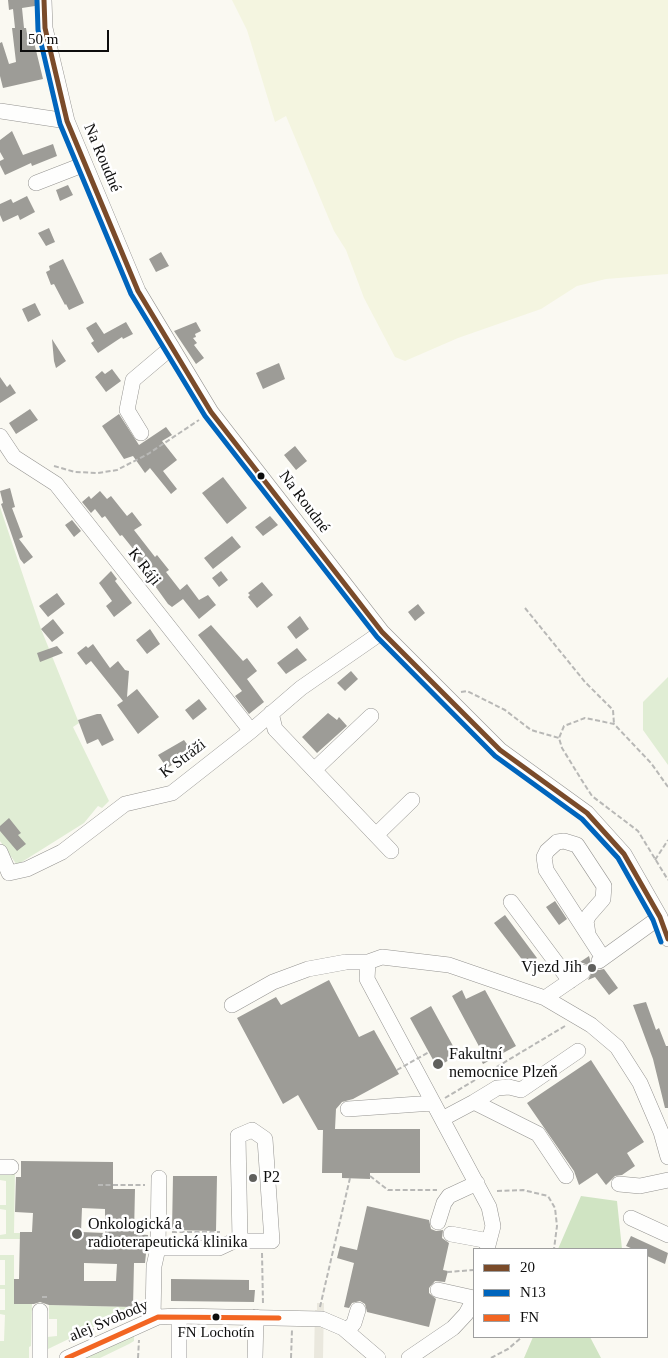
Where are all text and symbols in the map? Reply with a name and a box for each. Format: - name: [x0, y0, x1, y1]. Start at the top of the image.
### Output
- scale bar: [22, 20, 111, 52]
- text: 50 m: [28, 31, 58, 47]
- street label: Na Roudné: [79, 121, 125, 195]
- street label: Na Roudné: [275, 467, 333, 537]
- unlabelled marker: [256, 471, 266, 481]
- street label: K Ráji: [123, 544, 165, 590]
- street label: K Stráži: [156, 735, 210, 783]
- place label: Vjezd Jih: [521, 958, 582, 978]
- marker: Vjezd Jih: [586, 962, 598, 974]
- place label: Fakultní nemocnice Plzeň: [449, 1045, 558, 1083]
- marker: Fakultní nemocnice Plzeň: [431, 1057, 445, 1071]
- place label: P2: [263, 1168, 280, 1188]
- marker: P2: [247, 1172, 259, 1184]
- place label: Onkologická a radioterapeutická klinika: [88, 1215, 247, 1253]
- marker: Onkologická a radioterapeutická klinika: [70, 1227, 84, 1241]
- legend: [473, 1248, 648, 1338]
- text: 20: [520, 1259, 535, 1275]
- text: N13: [520, 1284, 546, 1300]
- street label: alej Svobody: [67, 1296, 151, 1346]
- text: FN: [520, 1309, 539, 1325]
- marker: FN Lochotín: [211, 1312, 221, 1322]
- place label: FN Lochotín: [177, 1324, 255, 1342]

